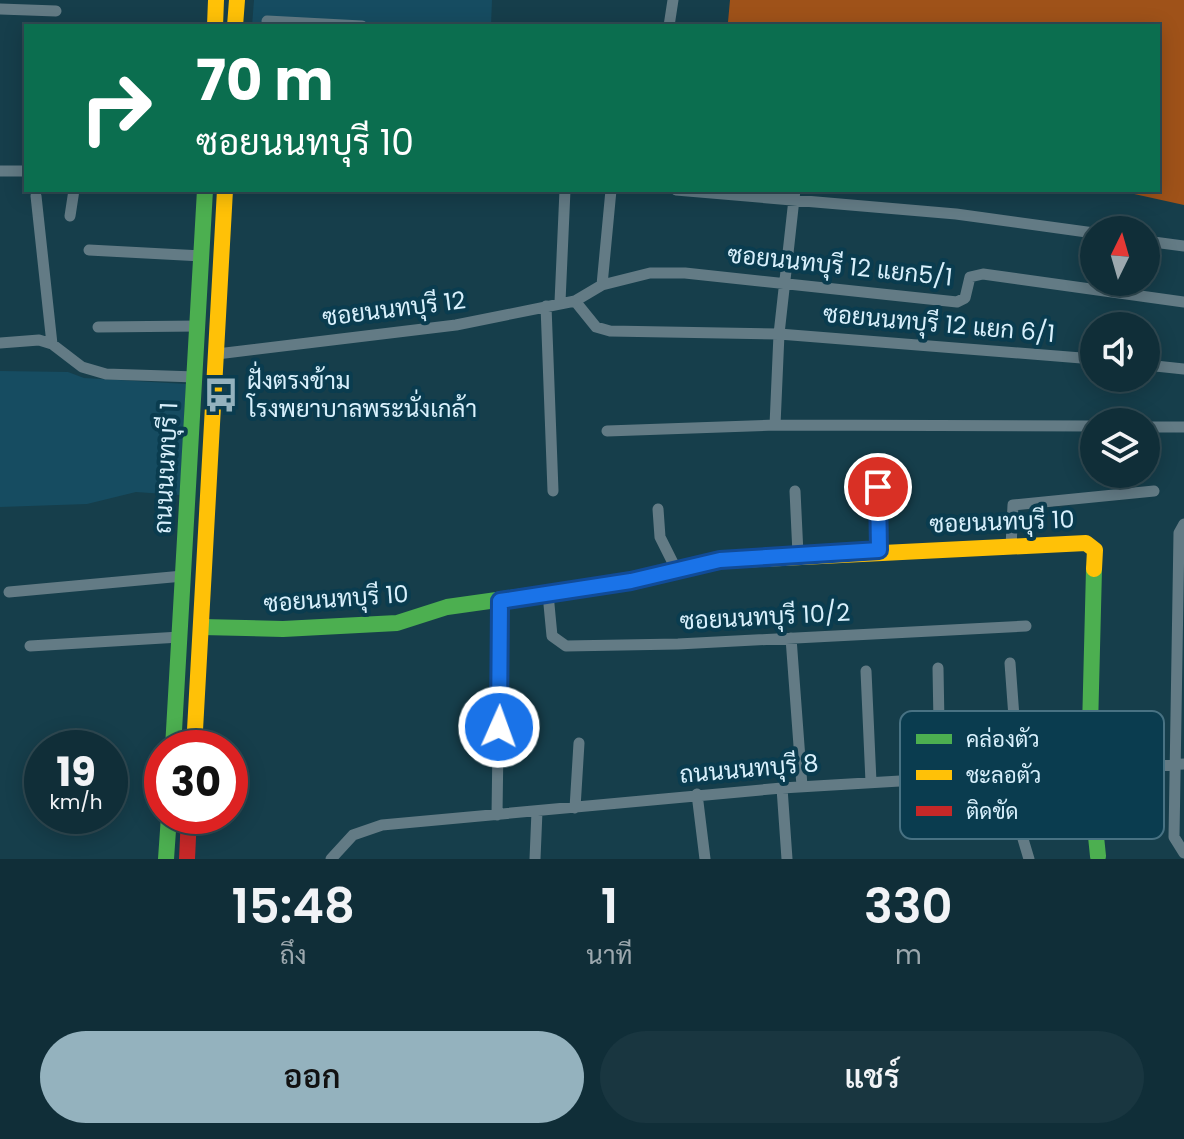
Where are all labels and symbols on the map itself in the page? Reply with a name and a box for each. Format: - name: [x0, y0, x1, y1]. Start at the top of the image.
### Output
- north arrow: [1080, 216, 1160, 296]
- street label: ซอยนนทบุรี 12 แยก5/1: [726, 237, 954, 294]
- street label: ซอยนนทบุรี 12: [320, 283, 467, 334]
- street label: ซอยนนทบุรี 12 แยก 6/1: [822, 297, 1056, 350]
- place label: ฝั่งตรงข้าม โรงพยาบาลพระนั่งเกล้า: [245, 361, 477, 425]
- bus stop icon: ฝั่งตรงข้าม โรงพยาบาลพระนั่งเกล้า: [202, 376, 240, 414]
- street label: ถนนนนทบุรี 1: [146, 401, 185, 535]
- pin: [844, 453, 912, 521]
- street label: ซอยนนทบุรี 10: [929, 502, 1075, 541]
- street label: ซอยนนทบุรี 10: [262, 577, 410, 620]
- street label: ซอยนนทบุรี 10/2: [679, 596, 851, 637]
- position arrow: [457, 685, 541, 769]
- legend: [900, 711, 1164, 839]
- text: คล่องตัว: [966, 724, 1040, 755]
- speed limit sign: 30: [144, 730, 248, 834]
- street label: ถนนนนทบุรี 8: [678, 746, 820, 791]
- text: ชะลอตัว: [966, 760, 1041, 791]
- text: ติดขัด: [966, 796, 1018, 827]

